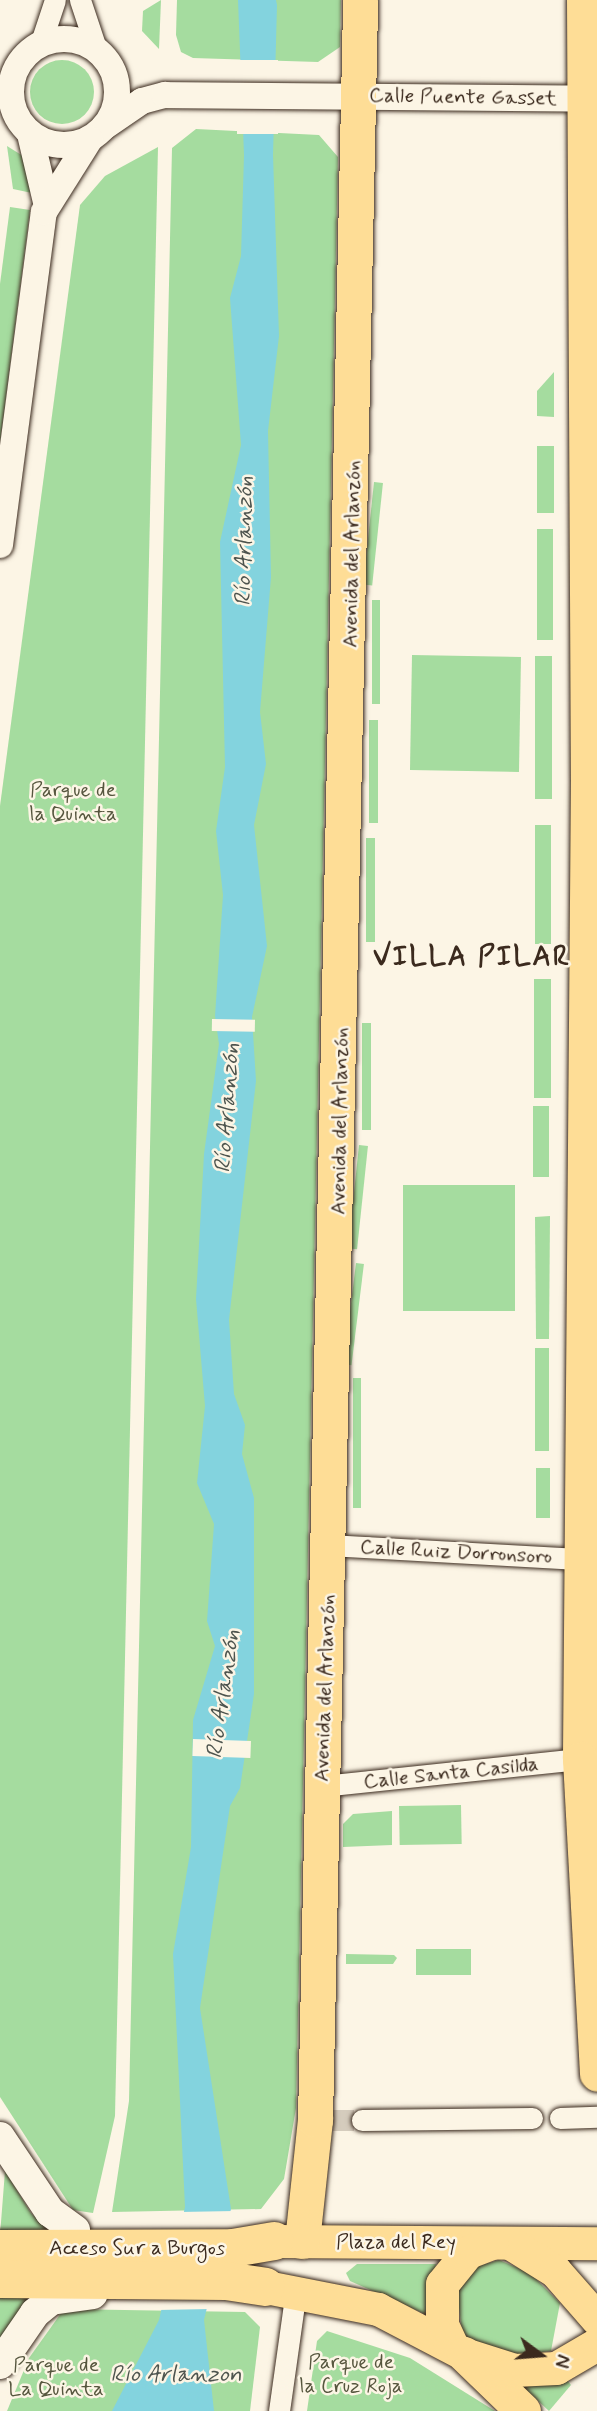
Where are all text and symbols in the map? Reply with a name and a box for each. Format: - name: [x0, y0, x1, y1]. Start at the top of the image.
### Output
- street label: Calle Puente Gasset: [372, 83, 554, 111]
- street label: Avenida del Arlanzón: [338, 458, 366, 650]
- water label: Río Arlanzón: [230, 477, 260, 605]
- park label: Parque de la Quinta: [30, 777, 116, 827]
- district label: VILLA PILAR: [376, 941, 568, 975]
- street label: Avenida del Arlanzón: [326, 1025, 354, 1217]
- water label: Río Arlanzón: [210, 1043, 246, 1173]
- street label: Calle Ruiz Dorronsoro: [361, 1534, 551, 1570]
- street label: Avenida del Arlanzón: [309, 1592, 341, 1784]
- water label: Río Arlanzón: [201, 1629, 247, 1759]
- street label: Calle Santa Casilda: [362, 1751, 540, 1795]
- street label: Plaza del Rey: [336, 2229, 456, 2255]
- street label: Acceso Sur a Burgos: [49, 2235, 225, 2261]
- north arrow: [506, 2320, 576, 2390]
- park label: Parque de la Cruz Roja: [296, 2349, 406, 2399]
- text: N: [548, 2351, 575, 2370]
- park label: Parque de La Quinta: [9, 2352, 103, 2402]
- water label: Río Arlanzon: [112, 2361, 240, 2389]

